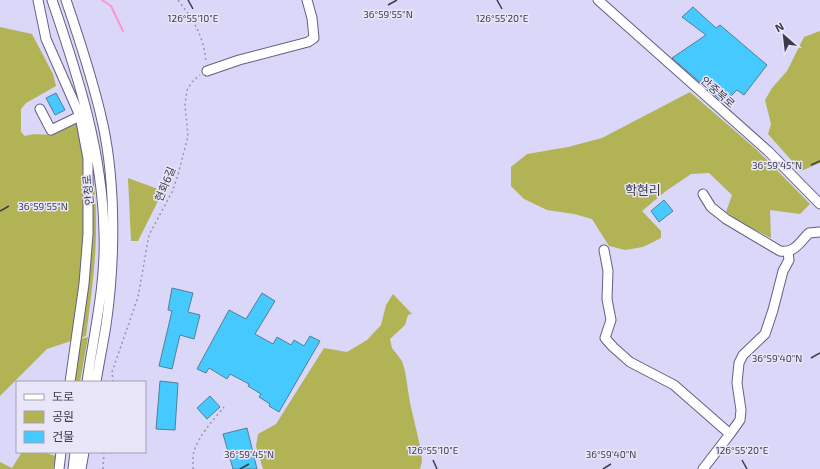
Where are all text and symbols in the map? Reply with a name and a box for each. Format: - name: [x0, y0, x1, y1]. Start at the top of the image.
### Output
- text: 36°59'55"N: [363, 8, 413, 20]
- text: 126°55'10"E: [168, 12, 219, 24]
- text: 126°55'20"E: [476, 12, 529, 24]
- north arrow: [764, 16, 804, 56]
- text: N: [773, 19, 786, 34]
- street label: 안중북로: [699, 73, 738, 110]
- text: 36°59'45"N: [752, 159, 802, 171]
- street label: 현화6길: [152, 164, 177, 203]
- street label: 안청로: [79, 174, 96, 206]
- district label: 학현리: [625, 182, 661, 198]
- text: 36°59'55"N: [18, 200, 68, 212]
- text: 36°59'40"N: [752, 352, 802, 364]
- legend: [16, 381, 146, 453]
- text: 도로: [52, 389, 74, 403]
- text: 공원: [52, 409, 74, 423]
- text: 건물: [52, 429, 74, 443]
- text: 126°55'10"E: [408, 444, 459, 456]
- text: 126°55'20"E: [716, 444, 769, 456]
- text: 36°59'45"N: [224, 448, 274, 460]
- text: 36°59'40"N: [586, 448, 636, 460]

